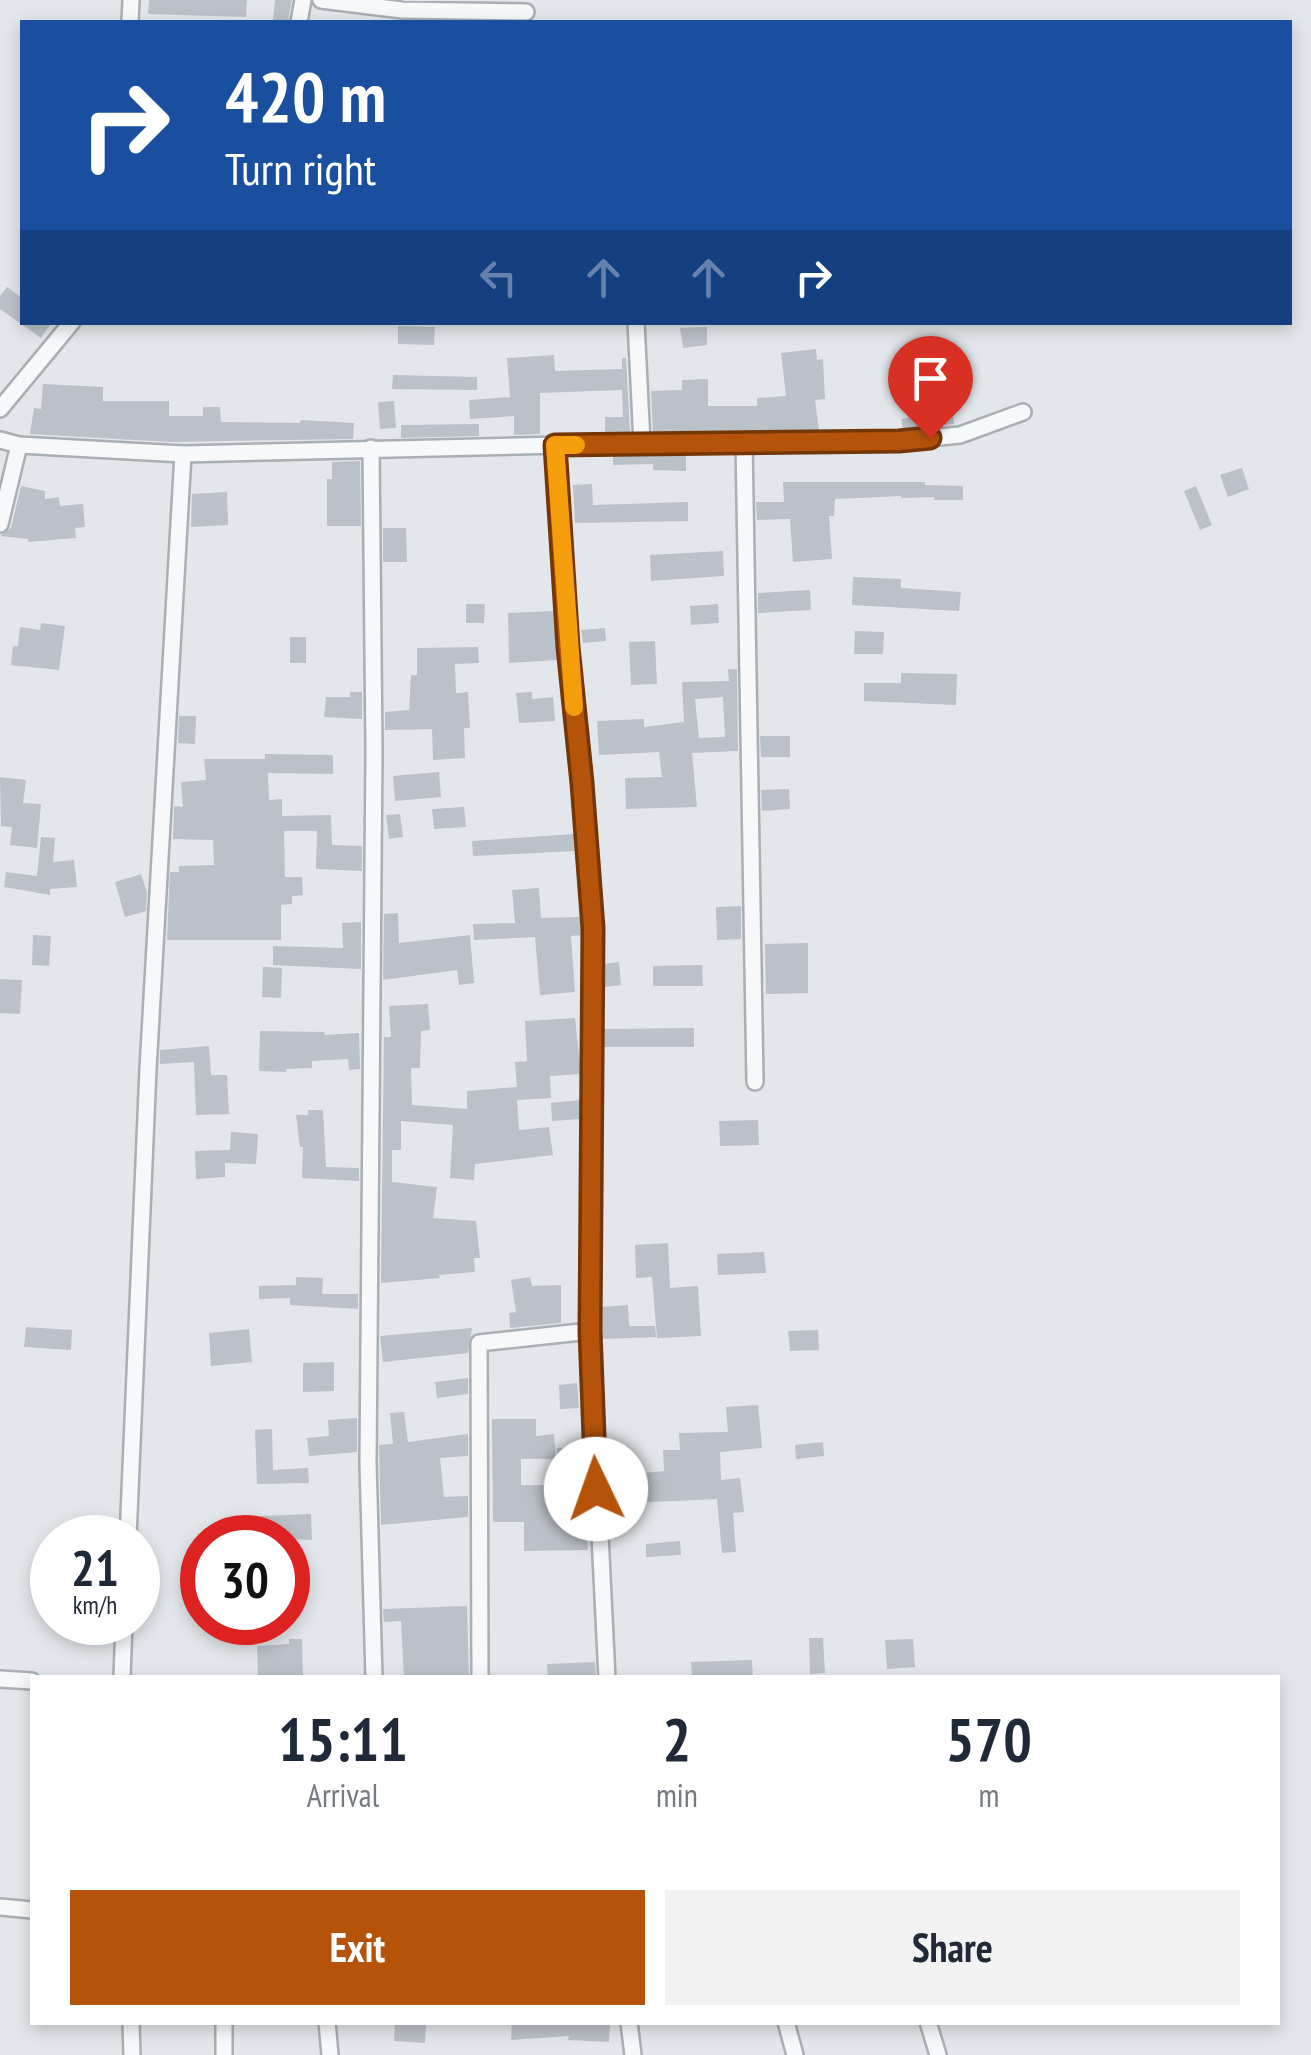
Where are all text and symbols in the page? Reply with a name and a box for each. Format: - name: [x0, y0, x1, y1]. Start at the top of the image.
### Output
- text: 420 m: [225, 51, 386, 141]
- icon: right: [60, 60, 190, 190]
- text: Turn right: [225, 139, 376, 197]
- icon: left: [471, 250, 526, 305]
- icon: ahead: [576, 250, 631, 305]
- icon: ahead: [681, 250, 736, 305]
- icon: right: [786, 250, 841, 305]
- pin: [888, 336, 973, 439]
- icon: arrive: [903, 351, 958, 406]
- position arrow: [544, 1437, 648, 1541]
- speed limit sign: 30: [180, 1515, 310, 1645]
- text: 21: [71, 1535, 119, 1600]
- text: km/h: [73, 1589, 117, 1621]
- text: 15:11: [278, 1700, 408, 1778]
- text: 2: [663, 1700, 691, 1778]
- text: 570: [946, 1700, 1032, 1778]
- text: Arrival: [307, 1774, 379, 1816]
- text: min: [656, 1774, 698, 1816]
- text: m: [978, 1774, 999, 1816]
- button: Exit: [70, 1890, 645, 2005]
- button: Share: [665, 1890, 1240, 2005]

